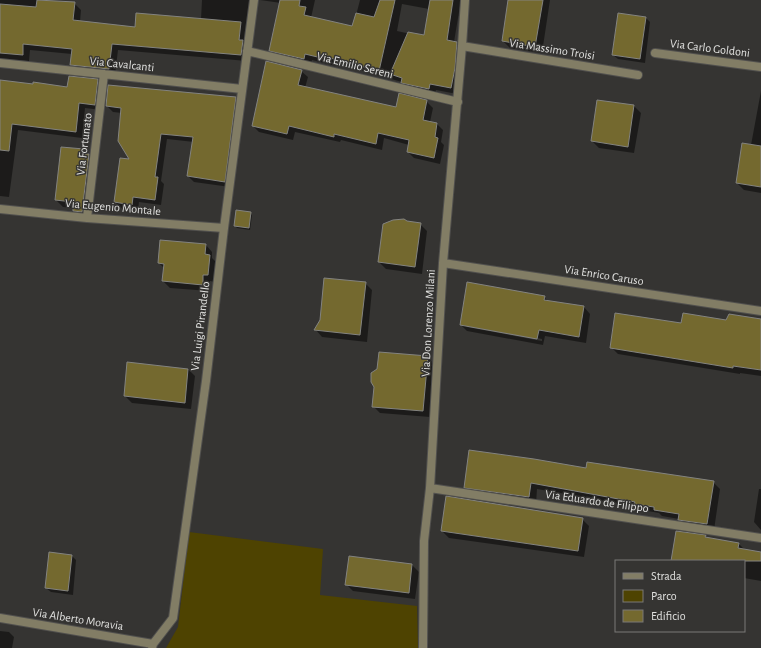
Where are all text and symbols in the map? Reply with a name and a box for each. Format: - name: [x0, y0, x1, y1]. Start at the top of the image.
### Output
- street label: Via Massimo Troisi: [508, 36, 596, 62]
- street label: Via Carlo Goldoni: [669, 37, 751, 59]
- street label: Via Emilio Sereni: [315, 50, 395, 80]
- street label: Via Cavalcanti: [89, 55, 155, 73]
- street label: Via Fortunato: [74, 112, 94, 176]
- street label: Via Eugenio Montale: [65, 197, 161, 217]
- street label: Via Enrico Caruso: [563, 263, 645, 287]
- street label: Via Don Lorenzo Milani: [419, 269, 437, 377]
- street label: Via Luigi Pirandello: [189, 280, 211, 371]
- street label: Via Eduardo de Filippo: [545, 488, 650, 514]
- legend: [615, 560, 745, 632]
- text: Strada: [651, 570, 682, 582]
- text: Parco: [651, 590, 677, 602]
- street label: Via Alberto Moravia: [32, 606, 125, 632]
- text: Edificio: [651, 610, 686, 622]

